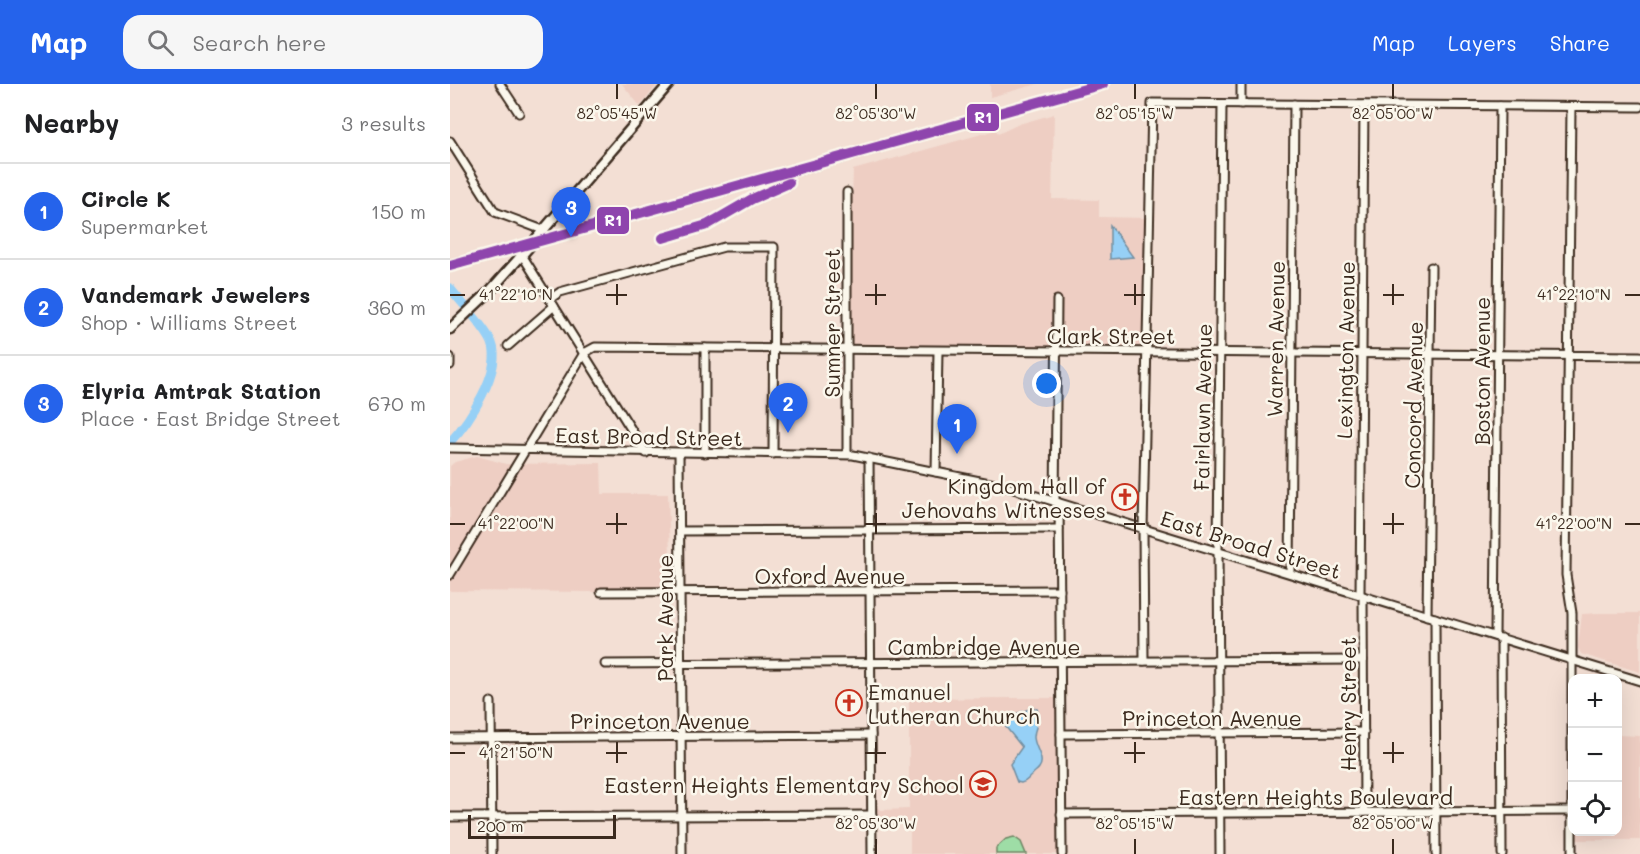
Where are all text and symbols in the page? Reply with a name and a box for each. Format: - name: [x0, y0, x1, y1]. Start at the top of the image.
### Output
- search box: [123, 15, 543, 69]
- text: Map: [30, 24, 87, 60]
- icon: search: [144, 26, 177, 59]
- text: Search here: [192, 28, 326, 57]
- text: Map: [1372, 29, 1415, 56]
- text: Layers: [1448, 29, 1517, 56]
- text: Share: [1550, 29, 1610, 56]
- text: 82°05'45"W: [577, 103, 657, 123]
- text: 82°05'30"W: [835, 103, 917, 123]
- line badge: R1: [966, 103, 1000, 132]
- text: 82°05'15"W: [1096, 103, 1174, 123]
- text: 82°05'00"W: [1352, 103, 1434, 123]
- text: Nearby: [24, 106, 119, 140]
- text: R1: [974, 106, 992, 127]
- text: 3 results: [341, 110, 426, 136]
- text: Circle K: [81, 184, 171, 213]
- pin: 3: [552, 188, 590, 237]
- text: 1: [39, 198, 48, 224]
- text: 150 m: [371, 198, 426, 224]
- line badge: R1: [596, 206, 630, 235]
- text: R1: [604, 209, 622, 230]
- text: Supermarket: [81, 213, 208, 239]
- street label: Sumner Street: [818, 249, 845, 397]
- street label: Warren Avenue: [1260, 260, 1290, 418]
- street label: Lexington Avenue: [1330, 261, 1360, 439]
- text: Vandemark Jewelers: [81, 280, 310, 309]
- text: 41°22'10"N: [479, 284, 553, 304]
- text: 41°22'10"N: [1537, 284, 1611, 304]
- text: 2: [38, 294, 49, 320]
- text: 360 m: [368, 294, 426, 320]
- street label: Boston Avenue: [1468, 297, 1495, 445]
- text: Shop · Williams Street: [81, 309, 297, 335]
- street label: Concord Avenue: [1398, 321, 1428, 489]
- street label: Clark Street: [1047, 322, 1175, 349]
- street label: Fairlawn Avenue: [1187, 323, 1217, 491]
- your location: [1032, 369, 1061, 398]
- text: Elyria Amtrak Station: [81, 376, 321, 405]
- pin: 2: [768, 384, 808, 433]
- text: 3: [38, 390, 50, 416]
- text: 670 m: [368, 390, 426, 416]
- pin: 1: [938, 404, 976, 454]
- text: Place · East Bridge Street: [81, 405, 341, 431]
- street label: East Broad Street: [555, 421, 743, 451]
- place label: Kingdom Hall of Jehovahs Witnesses: [902, 472, 1107, 523]
- church icon: Kingdom Hall of Jehovahs Witnesses: [1110, 482, 1140, 512]
- street label: East Broad Street: [1158, 504, 1344, 584]
- text: 41°22'00"N: [478, 513, 554, 533]
- text: 41°22'00"N: [1536, 513, 1612, 533]
- street label: Park Avenue: [651, 555, 678, 682]
- street label: Oxford Avenue: [754, 562, 906, 589]
- street label: Cambridge Avenue: [887, 633, 1081, 660]
- street label: Henry Street: [1334, 637, 1361, 771]
- map controls: [1568, 674, 1622, 836]
- button: +: [1568, 674, 1622, 728]
- place label: Emanuel Lutheran Church: [868, 678, 1040, 729]
- church icon: Emanuel Lutheran Church: [834, 688, 864, 718]
- street label: Princeton Avenue: [1122, 704, 1302, 731]
- street label: Princeton Avenue: [570, 707, 750, 734]
- button: −: [1568, 728, 1622, 782]
- text: 41°21'50"N: [479, 742, 553, 762]
- school or university icon: Eastern Heights Elementary School: [968, 769, 998, 799]
- place label: Eastern Heights Elementary School: [605, 771, 964, 798]
- button: locate: [1568, 782, 1622, 836]
- street label: Eastern Heights Boulevard: [1179, 783, 1453, 810]
- scale bar: [468, 812, 616, 840]
- text: 82°05'30"W: [835, 813, 917, 833]
- text: 82°05'15"W: [1096, 813, 1174, 833]
- text: 82°05'00"W: [1352, 813, 1434, 833]
- text: 200 m: [477, 815, 524, 836]

